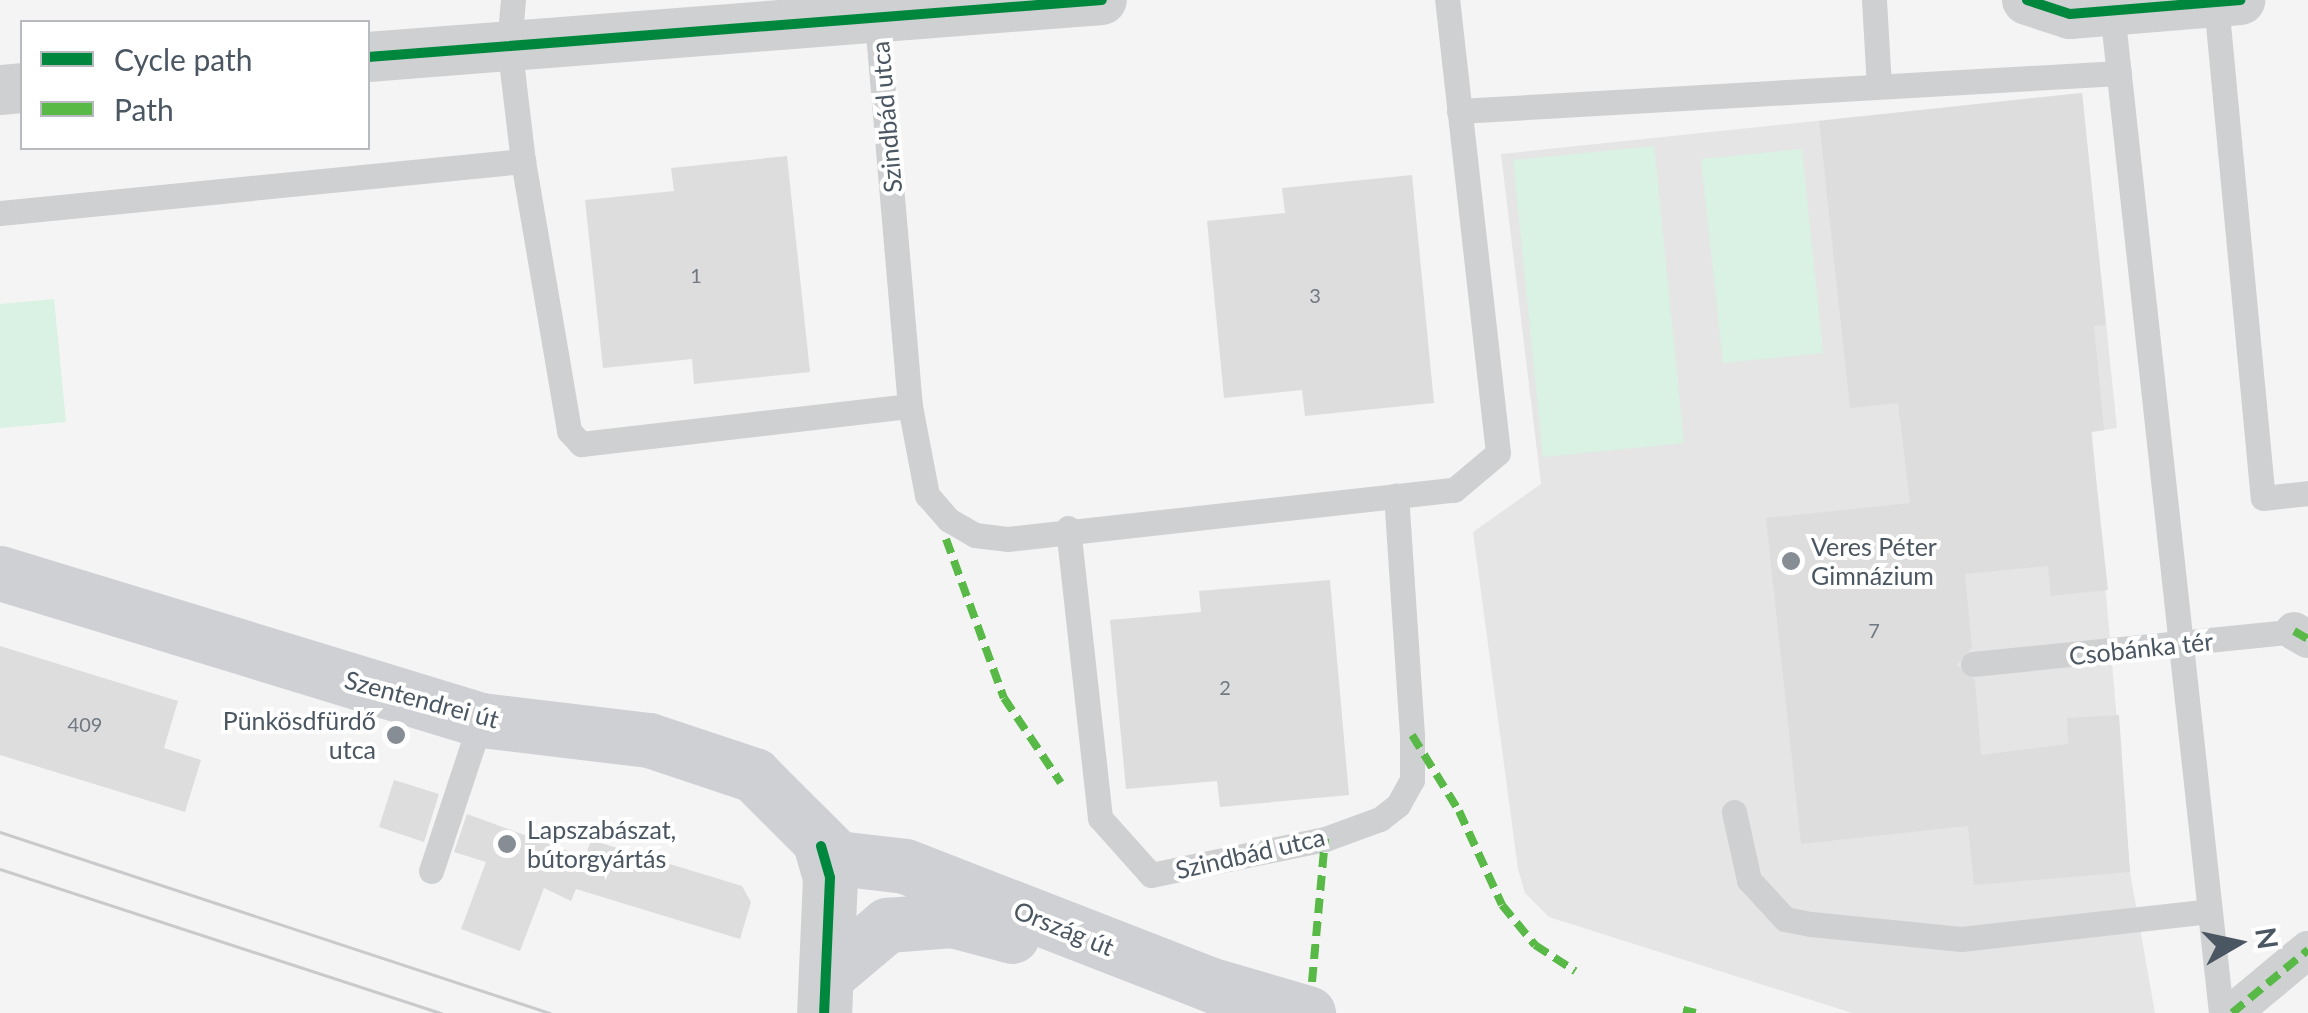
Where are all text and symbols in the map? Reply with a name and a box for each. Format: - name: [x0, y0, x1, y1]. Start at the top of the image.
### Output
- legend: [20, 20, 370, 150]
- street label: Szindbád utca: [864, 40, 908, 194]
- text: Cycle path: [114, 41, 253, 77]
- text: Path: [114, 91, 174, 127]
- house number: 1: [690, 263, 702, 287]
- house number: 3: [1309, 283, 1321, 307]
- place label: Veres Péter Gimnázium: [1811, 532, 1937, 591]
- marker: Veres Péter Gimnázium: [1780, 550, 1802, 572]
- house number: 7: [1868, 618, 1880, 642]
- street label: Csobánka tér: [2067, 626, 2215, 670]
- street label: Szentendrei út: [342, 664, 502, 734]
- house number: 2: [1219, 675, 1231, 699]
- place label: Pünkösdfürdő utca: [223, 706, 376, 765]
- house number: 409: [68, 712, 102, 736]
- marker: Pünkösdfürdő utca: [385, 724, 407, 746]
- place label: Lapszabászat, bútorgyártás: [527, 815, 676, 874]
- street label: Szindbád utca: [1172, 821, 1328, 885]
- marker: Lapszabászat, bútorgyártás: [496, 833, 518, 855]
- north arrow: [2188, 893, 2288, 993]
- street label: Ország út: [1009, 894, 1119, 962]
- text: N: [2249, 925, 2286, 952]

